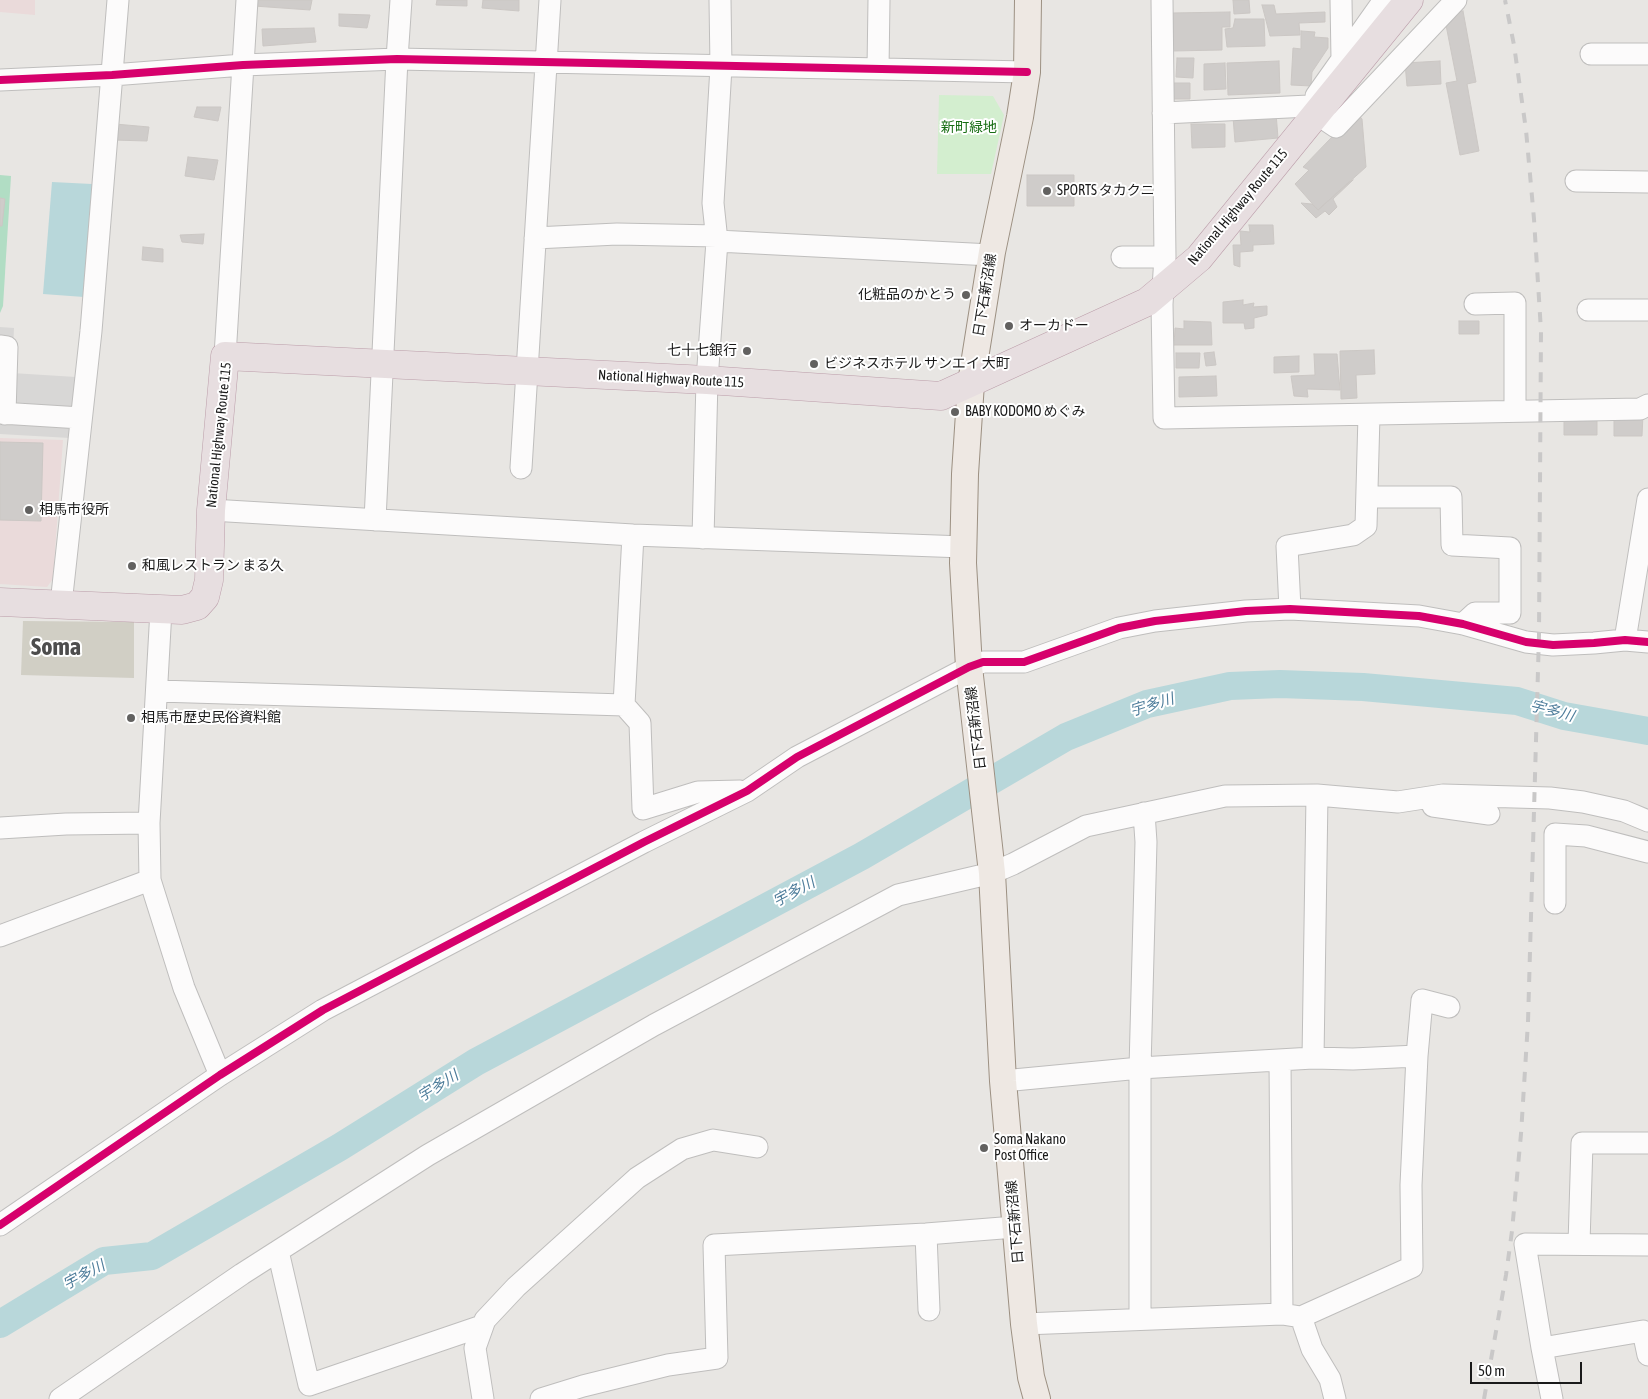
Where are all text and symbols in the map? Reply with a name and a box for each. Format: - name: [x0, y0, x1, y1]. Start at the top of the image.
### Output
- park label: 新町緑地: [941, 120, 997, 136]
- street label: National Highway Route 115: [1185, 146, 1291, 268]
- place label: SPORTS タカクニ: [1057, 183, 1155, 199]
- marker: SPORTS タカクニ: [1041, 185, 1053, 197]
- street label: 日下石新沼線: [970, 252, 1000, 338]
- place label: 化粧品のかとう: [858, 287, 956, 303]
- marker: 化粧品のかとう: [960, 289, 972, 301]
- place label: オーカドー: [1019, 318, 1089, 334]
- marker: オーカドー: [1003, 320, 1015, 332]
- place label: 七十七銀行: [667, 343, 737, 359]
- marker: 七十七銀行: [741, 345, 753, 357]
- place label: ビジネスホテル サンエイ 大町: [824, 356, 1010, 372]
- marker: ビジネスホテル サンエイ 大町: [808, 358, 820, 370]
- street label: National Highway Route 115: [203, 361, 235, 509]
- street label: National Highway Route 115: [597, 367, 745, 391]
- place label: BABY KODOMO めぐみ: [965, 404, 1085, 420]
- marker: BABY KODOMO めぐみ: [949, 406, 961, 418]
- place label: 相馬市役所: [39, 502, 109, 518]
- marker: 相馬市役所: [23, 504, 35, 516]
- place label: 和風レストラン まる久: [142, 558, 284, 574]
- marker: 和風レストラン まる久: [126, 560, 138, 572]
- district label: Soma: [31, 633, 81, 661]
- street label: 日下石新沼線: [963, 685, 989, 771]
- water label: 宇多川: [1128, 690, 1176, 720]
- water label: 宇多川: [1528, 696, 1576, 726]
- place label: 相馬市歴史民俗資料館: [141, 710, 281, 726]
- marker: 相馬市歴史民俗資料館: [125, 712, 137, 724]
- water label: 宇多川: [770, 873, 818, 911]
- water label: 宇多川: [414, 1066, 462, 1106]
- place label: Soma Nakano Post Office: [994, 1132, 1066, 1164]
- marker: Soma Nakano Post Office: [978, 1142, 990, 1154]
- street label: 日下石新沼線: [1003, 1179, 1027, 1265]
- water label: 宇多川: [60, 1256, 108, 1294]
- scale bar: [1473, 1352, 1586, 1384]
- text: 50 m: [1478, 1362, 1505, 1379]

